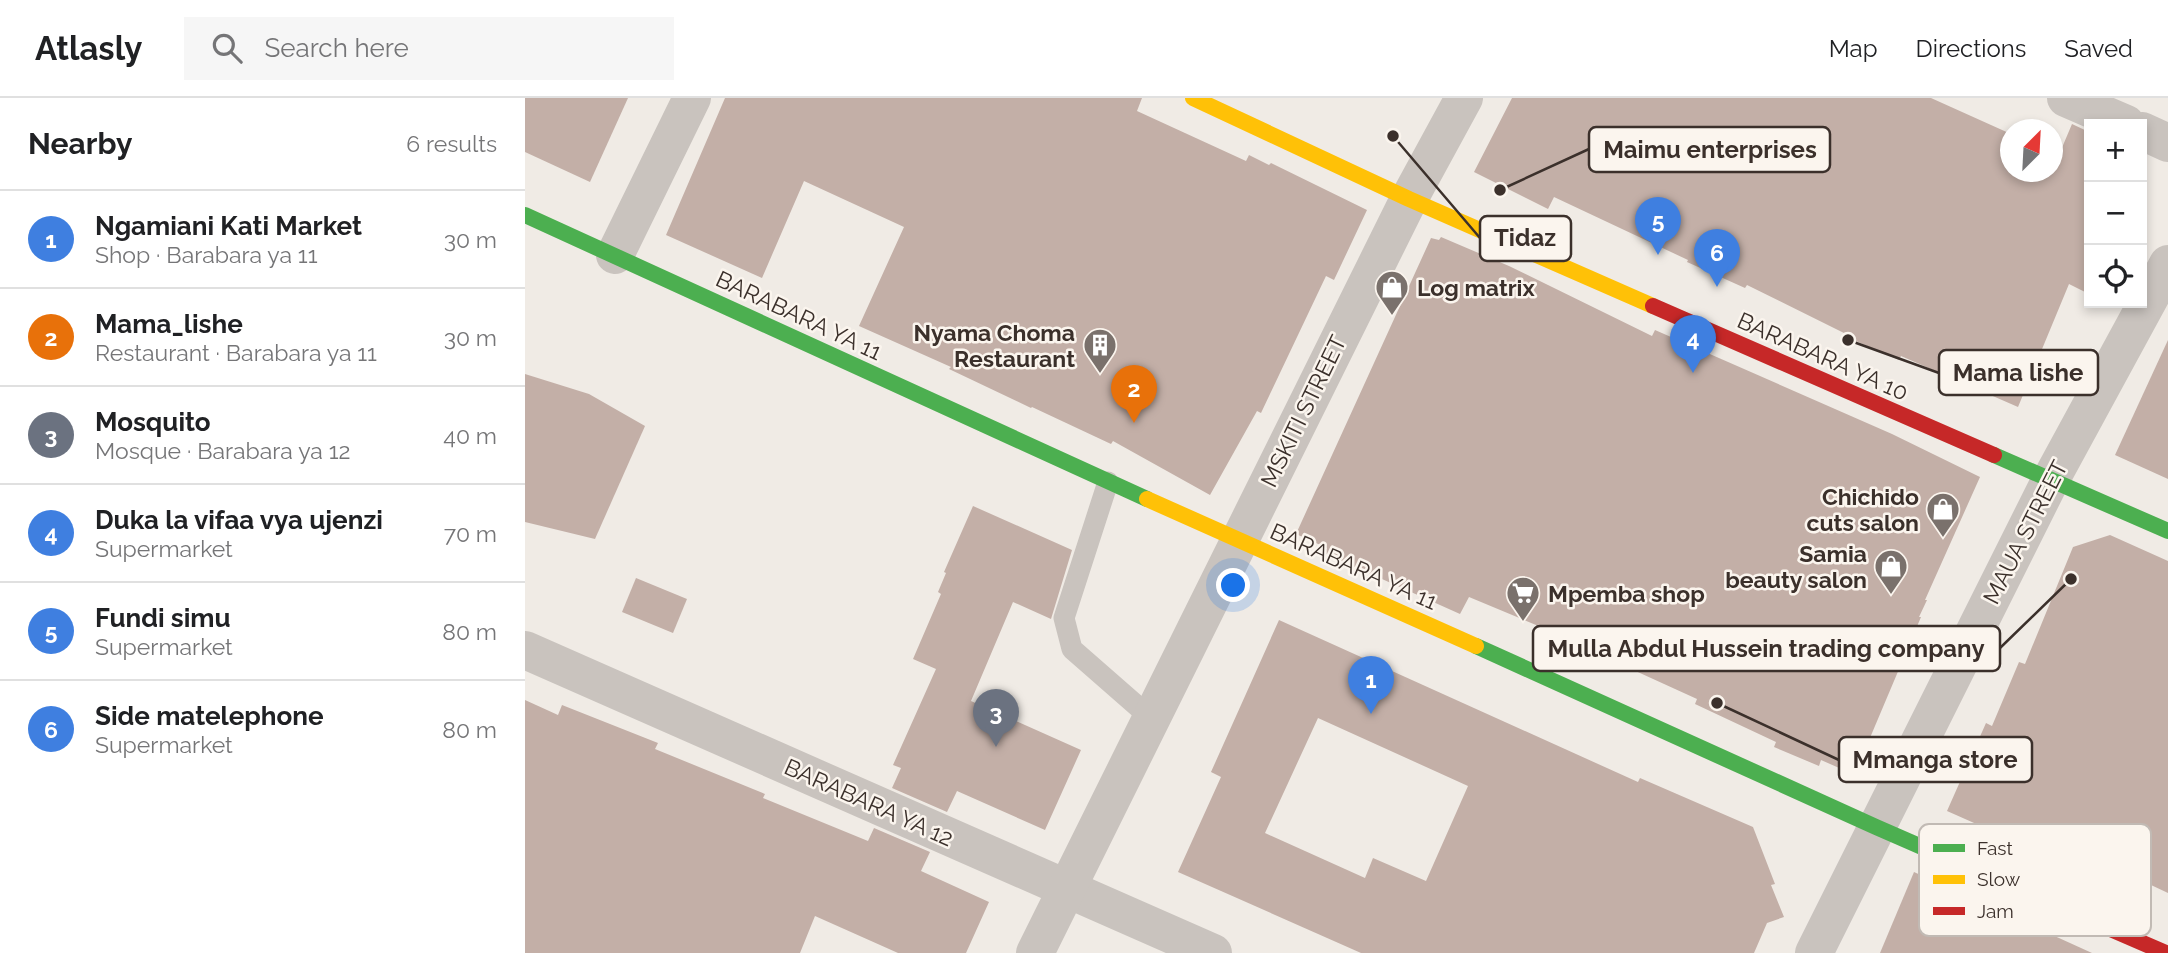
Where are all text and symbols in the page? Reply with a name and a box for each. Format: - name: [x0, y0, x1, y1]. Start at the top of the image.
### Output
- search box: [184, 17, 674, 80]
- text: Atlasly: [35, 29, 142, 68]
- icon: search: [208, 29, 246, 67]
- text: Search here: [264, 33, 409, 63]
- text: Map: [1829, 34, 1878, 63]
- text: Directions: [1916, 34, 2026, 63]
- text: Saved: [2064, 34, 2133, 63]
- north arrow: [2000, 119, 2063, 182]
- map controls: [2084, 119, 2147, 308]
- button: +: [2084, 119, 2147, 182]
- text: Nearby: [28, 126, 132, 161]
- callout: Maimu enterprises: [1589, 127, 1830, 172]
- text: 6 results: [406, 130, 497, 157]
- text: Maimu enterprises: [1603, 135, 1817, 164]
- button: −: [2084, 182, 2147, 245]
- pin: 5: [1635, 197, 1681, 255]
- text: Ngamiani Kati Market: [95, 211, 362, 241]
- callout: Tidaz: [1480, 216, 1571, 261]
- text: Tidaz: [1494, 223, 1556, 252]
- text: 1: [45, 226, 57, 253]
- text: 30 m: [444, 226, 497, 253]
- pin: 6: [1694, 229, 1740, 287]
- text: Shop · Barabara ya 11: [95, 241, 318, 268]
- button: locate: [2084, 245, 2147, 308]
- street label: BARABARA YA 11: [712, 265, 886, 365]
- shop icon: Log matrix: [1373, 268, 1411, 317]
- place label: Log matrix: [1417, 274, 1535, 301]
- street label: BARABARA YA 10: [1733, 306, 1913, 406]
- text: Mama_lishe: [95, 309, 243, 339]
- pin: 4: [1670, 315, 1716, 373]
- place label: Nyama Choma Restaurant: [914, 319, 1075, 372]
- text: 2: [45, 324, 57, 351]
- text: 30 m: [444, 324, 497, 351]
- building icon: Nyama Choma Restaurant: [1081, 326, 1119, 375]
- street label: MSKITI STREET: [1255, 331, 1351, 491]
- text: Restaurant · Barabara ya 11: [95, 339, 377, 366]
- callout: Mama lishe: [1939, 350, 2098, 395]
- text: Mama lishe: [1953, 358, 2083, 387]
- pin: 2: [1111, 365, 1157, 423]
- text: Mosquito: [95, 407, 211, 437]
- text: 3: [45, 422, 57, 449]
- text: 40 m: [443, 422, 497, 449]
- text: Mosque · Barabara ya 12: [95, 437, 351, 464]
- street label: MAUA STREET: [1977, 456, 2073, 608]
- place label: Chichido cuts salon: [1806, 483, 1919, 536]
- shop icon: Chichido cuts salon: [1924, 490, 1962, 539]
- text: Duka la vifaa vya ujenzi: [95, 505, 383, 535]
- street label: BARABARA YA 11: [1266, 517, 1442, 615]
- text: 4: [44, 520, 58, 547]
- text: 70 m: [444, 520, 497, 547]
- text: Supermarket: [95, 535, 233, 562]
- place label: Samia beauty salon: [1725, 540, 1867, 593]
- shop icon: Samia beauty salon: [1872, 547, 1910, 596]
- your location: [1216, 568, 1250, 602]
- supermarket icon: Mpemba shop: [1504, 574, 1542, 623]
- place label: Mpemba shop: [1548, 580, 1705, 607]
- text: Fundi simu: [95, 603, 231, 633]
- text: 5: [45, 618, 57, 645]
- text: 80 m: [442, 618, 497, 645]
- callout: Mulla Abdul Hussein trading company: [1533, 626, 2000, 671]
- text: Supermarket: [95, 633, 233, 660]
- text: Mulla Abdul Hussein trading company: [1547, 634, 1985, 663]
- pin: 1: [1348, 656, 1394, 714]
- pin: 3: [973, 689, 1019, 747]
- text: Side matelephone: [95, 701, 324, 731]
- text: 6: [44, 716, 58, 743]
- text: 80 m: [442, 716, 497, 743]
- text: Supermarket: [95, 731, 233, 758]
- callout: Mmanga store: [1839, 737, 2032, 782]
- text: Mmanga store: [1852, 745, 2018, 774]
- street label: BARABARA YA 12: [780, 753, 958, 851]
- legend: [1919, 824, 2151, 936]
- text: Fast: [1977, 837, 2013, 859]
- text: Slow: [1977, 868, 2021, 890]
- text: Jam: [1977, 900, 2014, 922]

